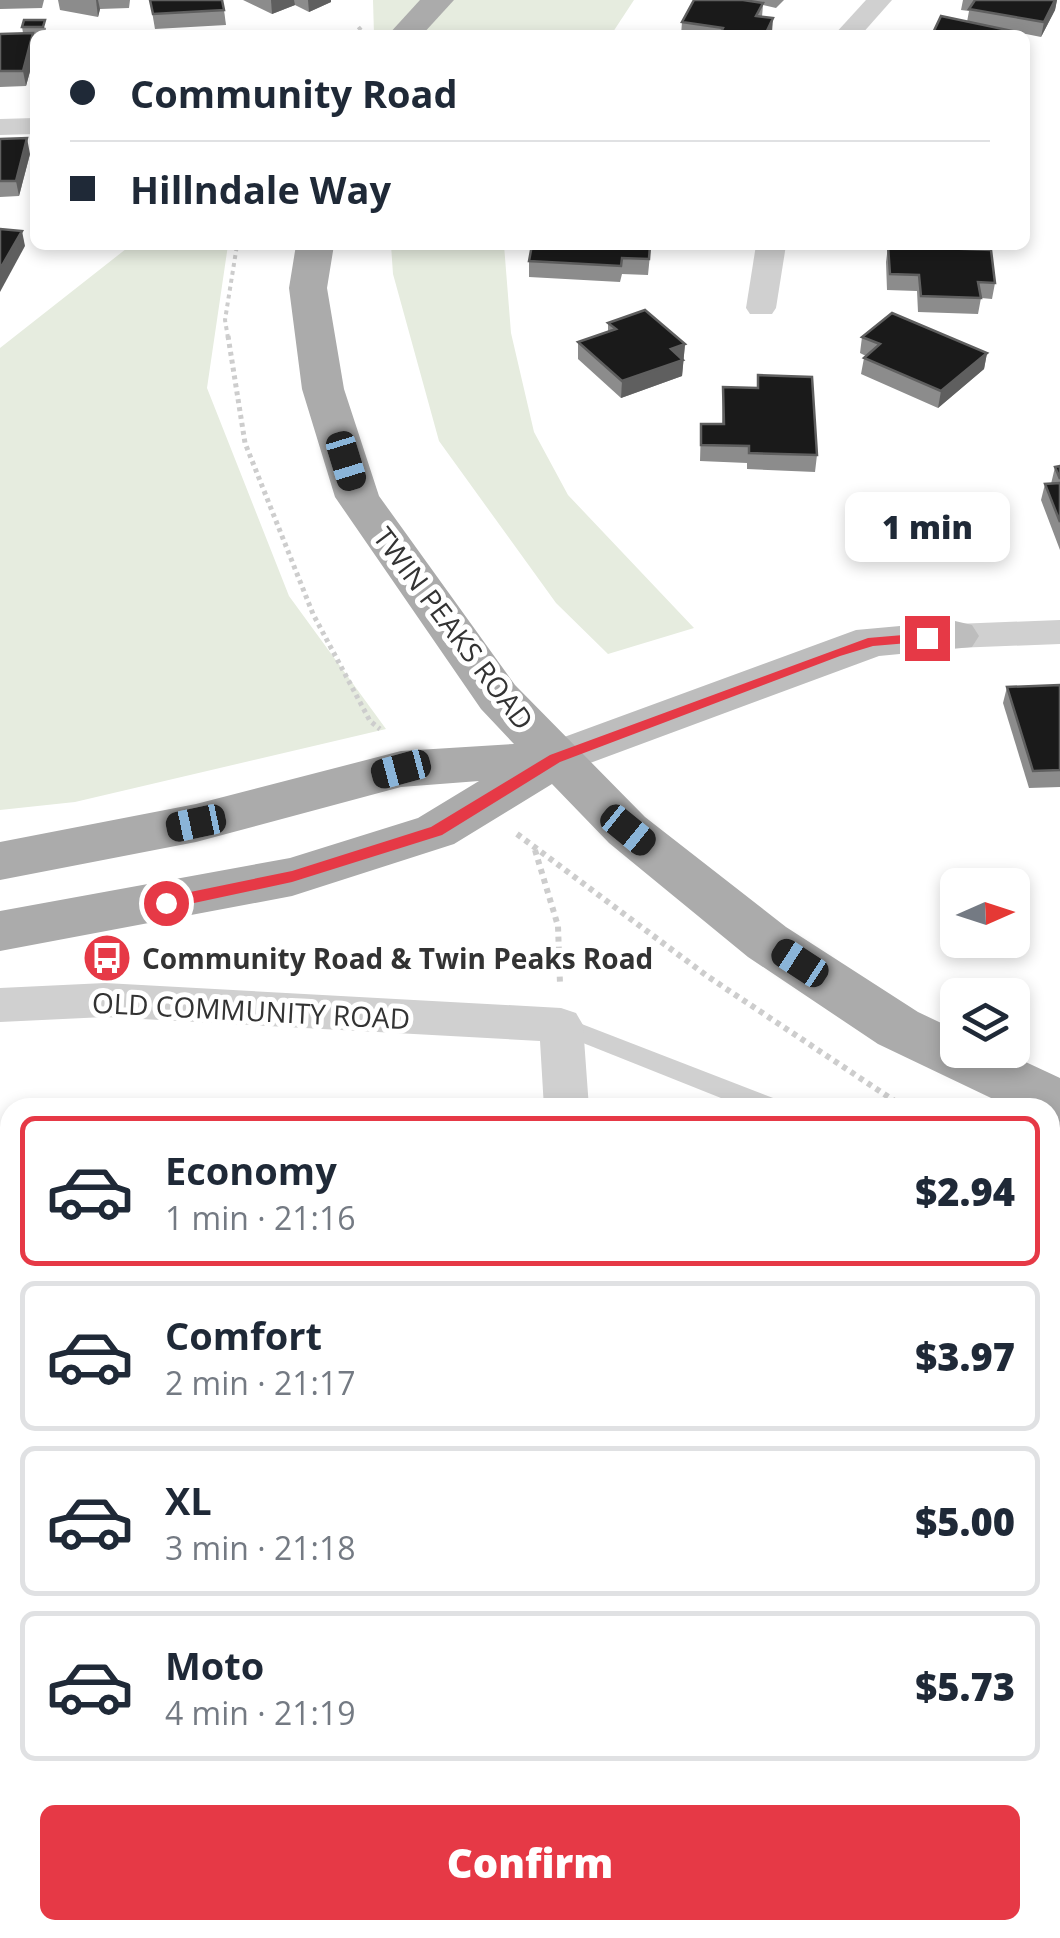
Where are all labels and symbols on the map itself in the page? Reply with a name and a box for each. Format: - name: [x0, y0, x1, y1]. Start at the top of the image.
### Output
- car: [323, 428, 369, 494]
- callout: 1 min: [844, 493, 1010, 563]
- street label: TWIN PEAKS ROAD: [365, 519, 543, 737]
- route end: [905, 616, 950, 661]
- car: [368, 747, 434, 791]
- car: [595, 799, 661, 861]
- car: [164, 802, 228, 844]
- north arrow: [940, 868, 1030, 958]
- route start: [144, 881, 189, 926]
- bus stop icon: Community Road & Twin Peaks Road: [81, 932, 133, 984]
- car: [767, 934, 833, 992]
- place label: Community Road & Twin Peaks Road: [142, 939, 653, 977]
- street label: OLD COMMUNITY ROAD: [91, 983, 411, 1037]

